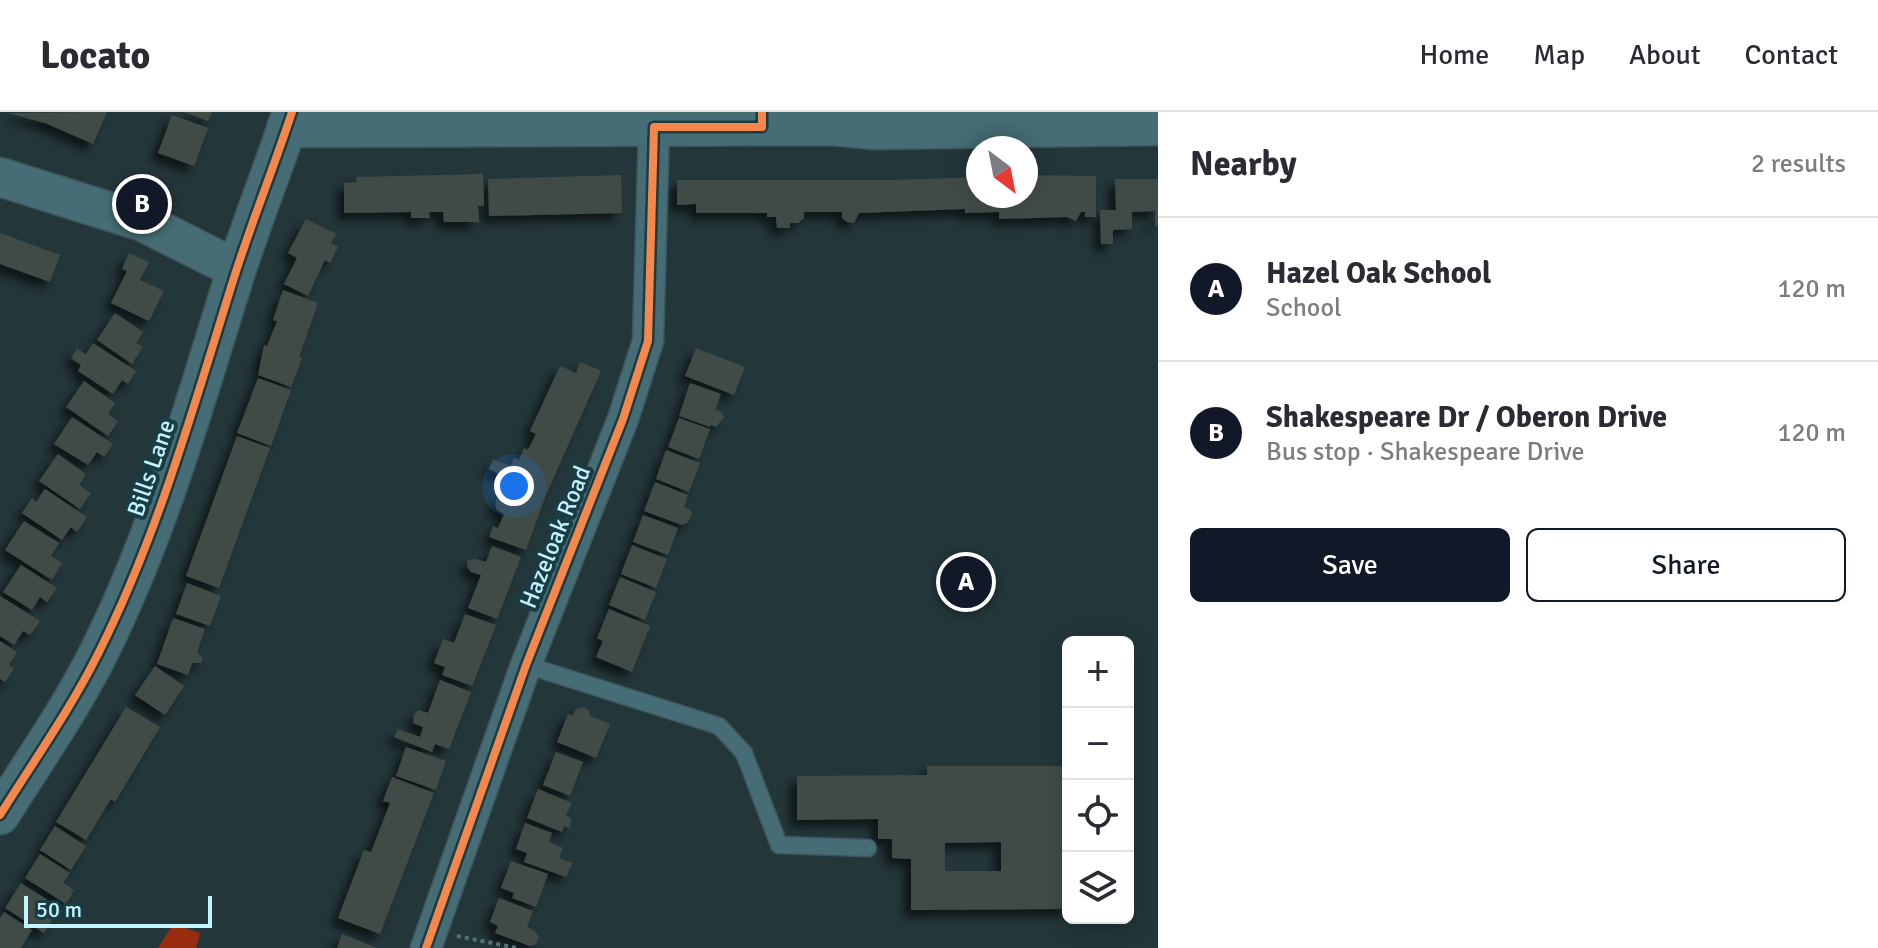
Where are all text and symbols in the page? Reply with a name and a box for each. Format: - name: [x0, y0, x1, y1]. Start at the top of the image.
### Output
- text: Locato: [40, 32, 150, 79]
- text: Home: [1420, 38, 1489, 72]
- text: Map: [1533, 38, 1585, 72]
- text: About: [1629, 38, 1701, 72]
- text: Contact: [1745, 38, 1838, 72]
- north arrow: [966, 136, 1038, 208]
- text: Nearby: [1190, 143, 1297, 185]
- text: 2 results: [1751, 148, 1846, 180]
- pin: B: [116, 174, 168, 234]
- text: Hazel Oak School: [1266, 255, 1491, 292]
- text: A: [1208, 273, 1224, 305]
- text: 120 m: [1777, 273, 1846, 305]
- text: School: [1266, 292, 1342, 324]
- text: Shakespeare Dr / Oberon Drive: [1266, 399, 1667, 436]
- street label: Bills Lane: [121, 416, 181, 520]
- text: B: [1208, 417, 1224, 449]
- text: 120 m: [1777, 417, 1846, 449]
- text: Bus stop · Shakespeare Drive: [1266, 436, 1585, 468]
- street label: Hazeloak Road: [513, 461, 597, 613]
- your location: [494, 466, 534, 506]
- button: Save: [1190, 528, 1510, 602]
- button: Share: [1526, 528, 1846, 602]
- pin: A: [940, 552, 992, 612]
- map controls: [1062, 636, 1134, 924]
- button: +: [1062, 636, 1134, 708]
- button: −: [1062, 708, 1134, 780]
- button: locate: [1062, 780, 1134, 852]
- button: layers: [1062, 852, 1134, 924]
- scale bar: [24, 892, 212, 928]
- text: 50 m: [36, 896, 82, 923]

